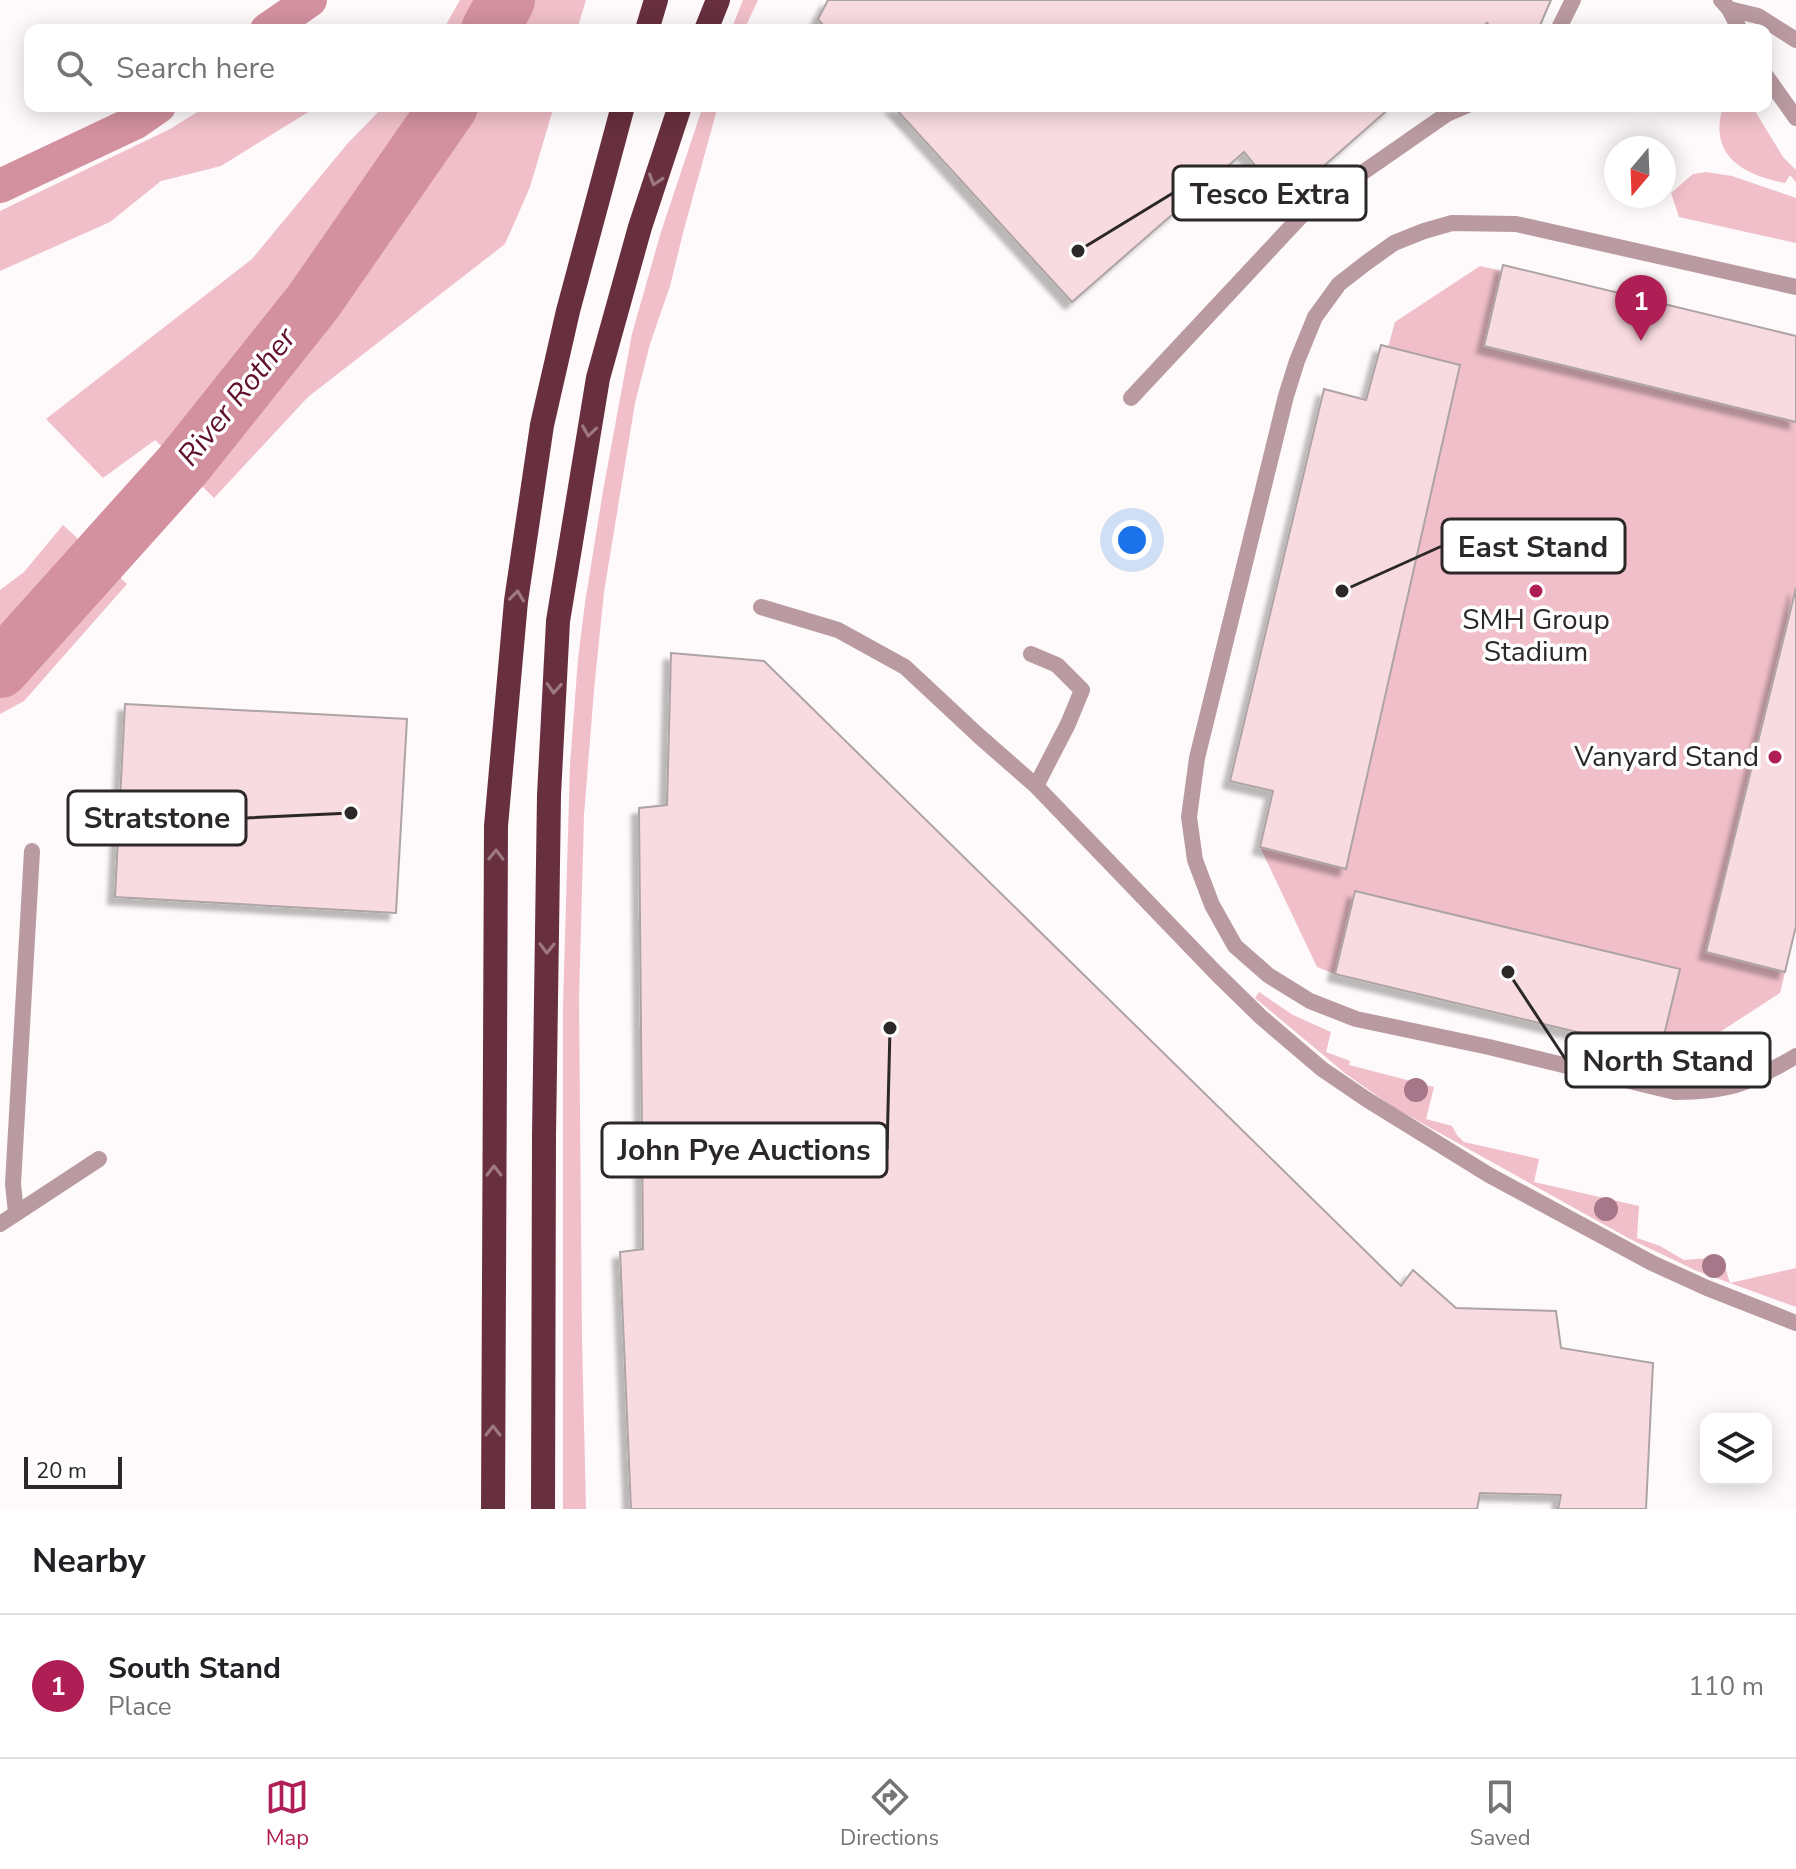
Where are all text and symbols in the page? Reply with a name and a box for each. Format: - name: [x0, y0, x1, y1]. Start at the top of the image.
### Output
- search box: [24, 24, 1772, 112]
- icon: search: [52, 46, 96, 90]
- text: Search here: [116, 48, 275, 89]
- north arrow: [1604, 136, 1676, 208]
- callout: Tesco Extra: [1173, 166, 1366, 220]
- one-way arrow: [649, 172, 665, 186]
- text: Tesco Extra: [1190, 174, 1350, 215]
- pin: 1: [1615, 275, 1667, 341]
- water label: River Rother: [168, 318, 306, 475]
- one-way arrow: [582, 424, 599, 438]
- callout: East Stand: [1442, 519, 1625, 573]
- your location: [1112, 520, 1152, 560]
- text: East Stand: [1458, 527, 1608, 568]
- marker: SMH Group Stadium: [1527, 582, 1545, 600]
- one-way arrow: [508, 589, 525, 603]
- place label: SMH Group Stadium: [1462, 601, 1610, 671]
- one-way arrow: [546, 682, 563, 695]
- place label: Vanyard Stand: [1573, 738, 1759, 776]
- marker: Vanyard Stand: [1766, 748, 1784, 766]
- callout: Stratstone: [68, 791, 246, 845]
- text: Stratstone: [84, 798, 230, 839]
- one-way arrow: [487, 848, 505, 861]
- one-way arrow: [538, 942, 556, 955]
- callout: North Stand: [1566, 1033, 1770, 1087]
- text: North Stand: [1582, 1041, 1754, 1082]
- callout: John Pye Auctions: [602, 1123, 887, 1177]
- text: John Pye Auctions: [616, 1130, 871, 1171]
- one-way arrow: [485, 1164, 503, 1177]
- map controls: [1700, 1413, 1772, 1485]
- button: layers: [1700, 1413, 1772, 1485]
- one-way arrow: [484, 1424, 502, 1437]
- scale bar: [24, 1453, 122, 1489]
- text: 20 m: [36, 1456, 87, 1486]
- text: Nearby: [32, 1538, 146, 1584]
- text: South Stand: [108, 1648, 281, 1689]
- text: 1: [50, 1669, 66, 1704]
- text: 110 m: [1688, 1669, 1764, 1704]
- text: Place: [108, 1689, 172, 1724]
- tab: Map: [265, 1775, 309, 1853]
- tab: Directions: [840, 1775, 939, 1853]
- tab: Saved: [1470, 1775, 1531, 1853]

